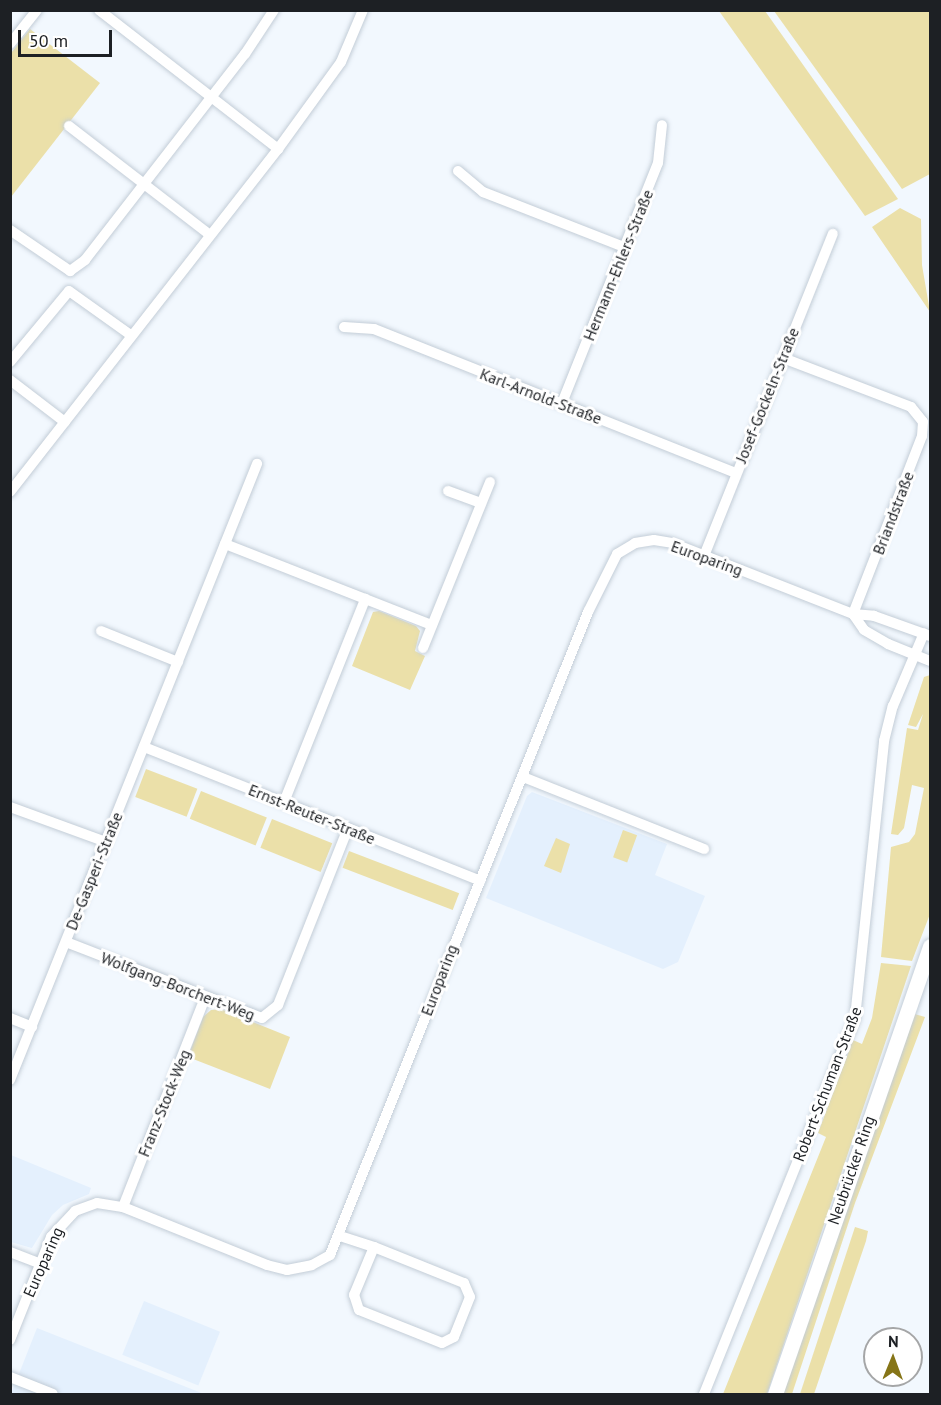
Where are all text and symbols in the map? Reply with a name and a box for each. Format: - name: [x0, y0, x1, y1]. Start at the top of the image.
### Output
- scale bar: [21, 18, 116, 56]
- text: 50 m: [29, 29, 68, 52]
- street label: Hermann-Ehlers-Straße: [579, 187, 657, 343]
- street label: Josef-Gockeln-Straße: [731, 325, 803, 465]
- street label: Karl-Arnold-Straße: [477, 364, 605, 428]
- street label: Briandstraße: [868, 469, 918, 557]
- street label: Europaring: [669, 536, 745, 580]
- street label: Ernst-Reuter-Straße: [246, 780, 378, 848]
- street label: De-Gasperi-Straße: [62, 809, 126, 933]
- street label: Europaring: [417, 942, 461, 1018]
- street label: Wolfgang-Borchert-Weg: [98, 948, 258, 1024]
- street label: Robert-Schuman-Straße: [789, 1004, 865, 1164]
- street label: Franz-Stock-Weg: [134, 1047, 194, 1159]
- street label: Neubrücker Ring: [823, 1113, 879, 1227]
- street label: Europaring: [19, 1224, 67, 1300]
- north arrow: [863, 1327, 923, 1387]
- text: N: [888, 1331, 899, 1351]

